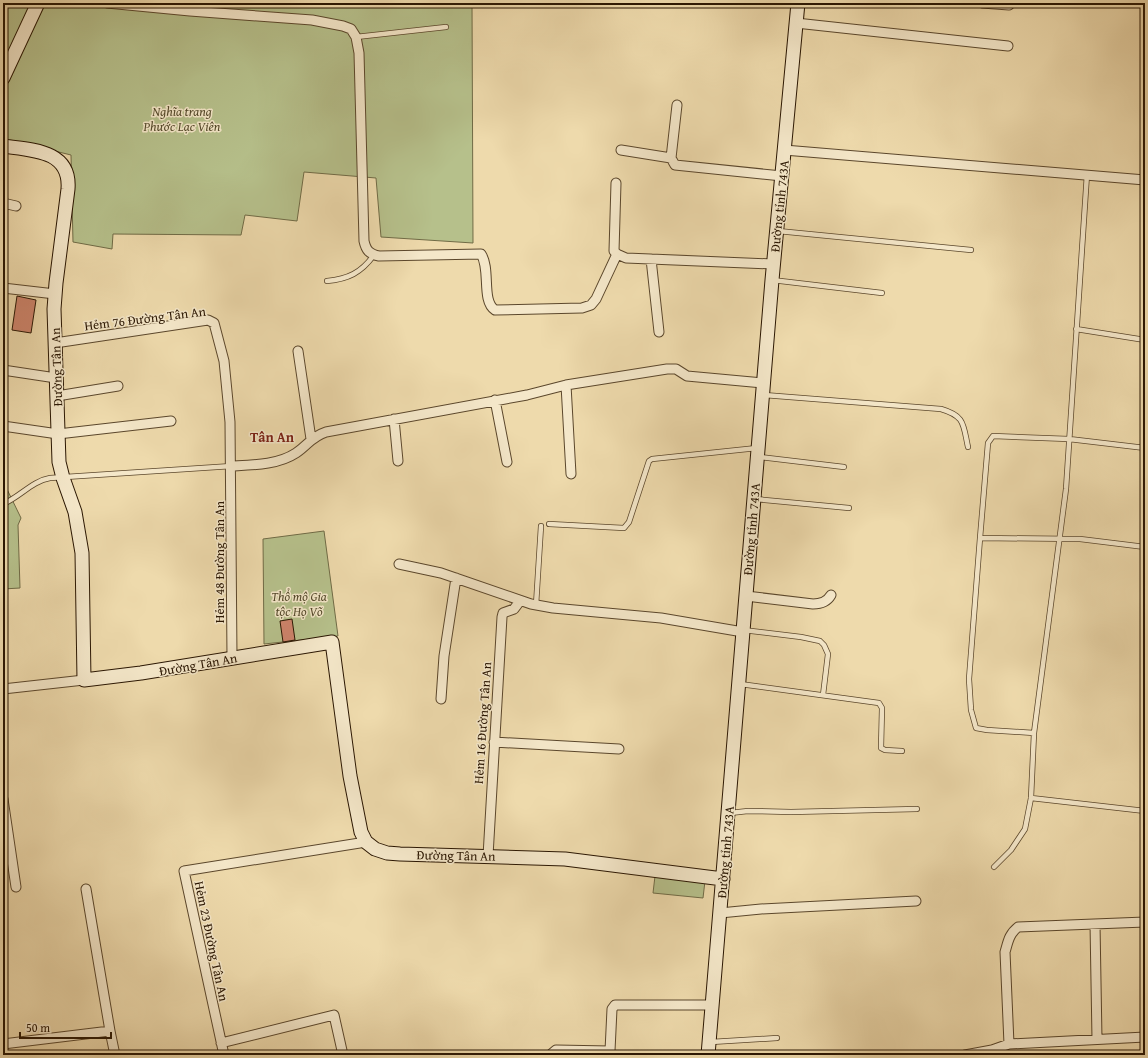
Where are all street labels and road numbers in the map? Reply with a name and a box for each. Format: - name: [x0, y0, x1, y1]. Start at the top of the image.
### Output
- street label: Đường tỉnh 743A: [765, 159, 794, 253]
- street label: Hẻm 76 Đường Tân An: [83, 302, 208, 335]
- street label: Đường Tân An: [46, 327, 67, 407]
- street label: Đường tỉnh 743A: [738, 482, 765, 576]
- street label: Hẻm 48 Đường Tân An: [210, 500, 229, 623]
- street label: Đường Tân An: [158, 648, 239, 681]
- street label: Hẻm 16 Đường Tân An: [469, 661, 496, 785]
- street label: Đường tỉnh 743A: [712, 805, 739, 899]
- street label: Đường Tân An: [416, 845, 496, 866]
- street label: Hẻm 23 Đường Tân An: [189, 879, 234, 1004]

